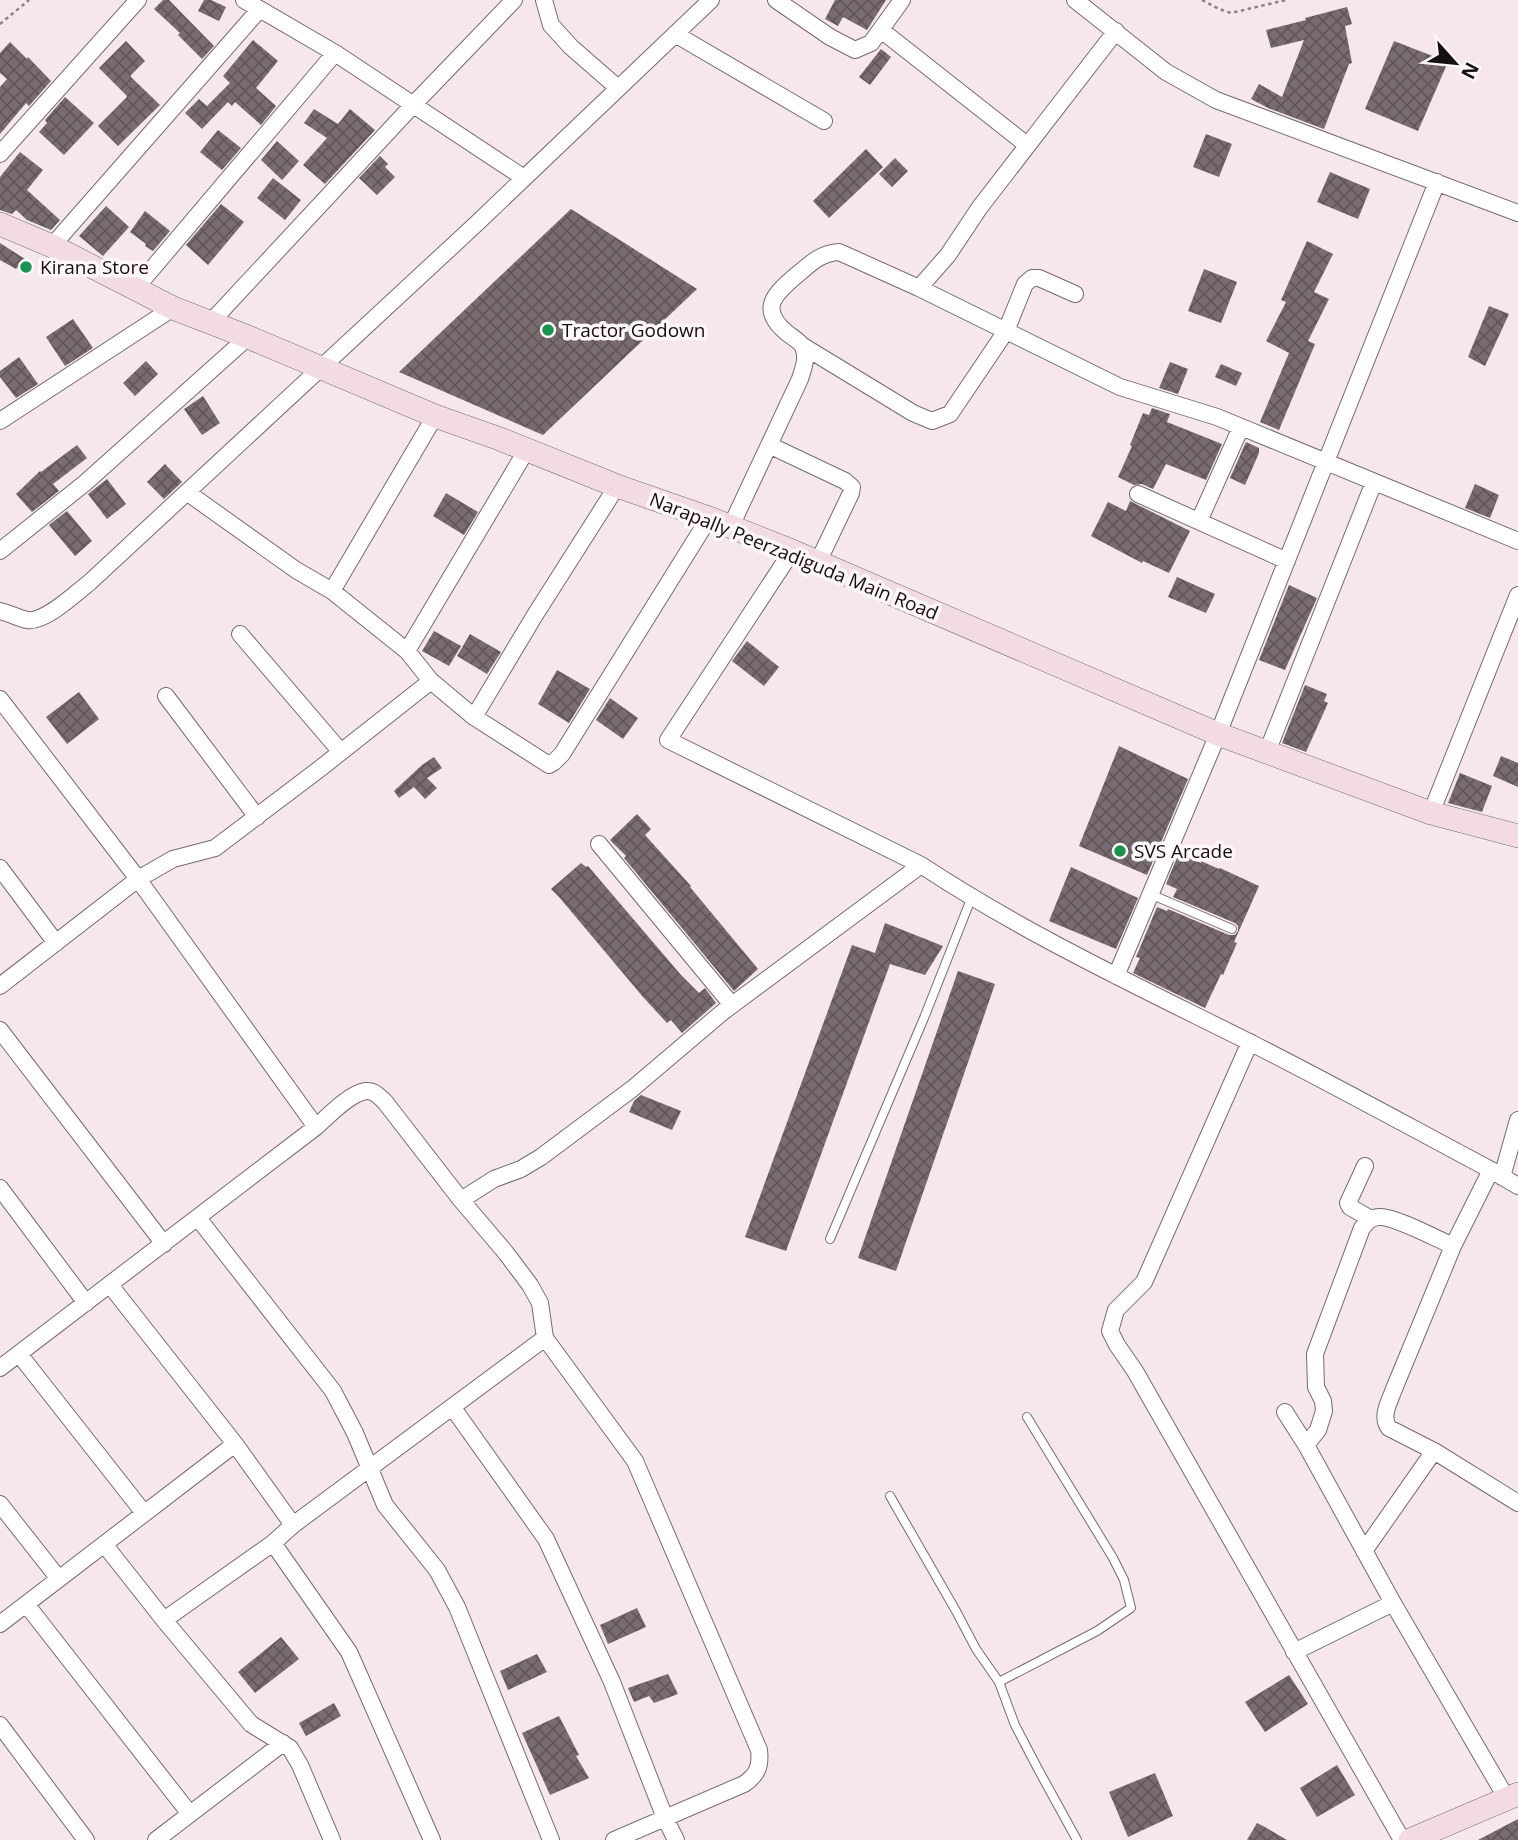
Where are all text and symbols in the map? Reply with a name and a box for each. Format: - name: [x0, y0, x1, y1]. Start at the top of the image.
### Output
- north arrow: [1420, 28, 1490, 98]
- text: N: [1455, 58, 1485, 84]
- place label: Kirana Store: [40, 254, 149, 280]
- marker: Kirana Store: [18, 259, 34, 275]
- place label: Tractor Godown: [562, 317, 705, 343]
- marker: Tractor Godown: [540, 322, 556, 338]
- street label: Narapally Peerzadiguda Main Road: [646, 486, 942, 626]
- place label: SVS Arcade: [1134, 838, 1233, 864]
- marker: SVS Arcade: [1112, 843, 1128, 859]

